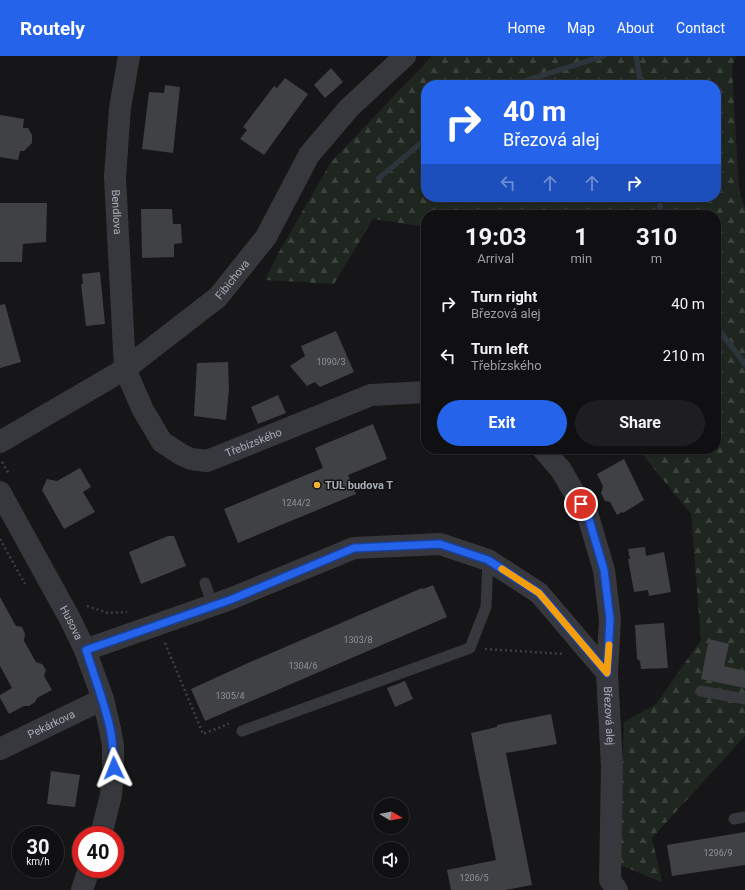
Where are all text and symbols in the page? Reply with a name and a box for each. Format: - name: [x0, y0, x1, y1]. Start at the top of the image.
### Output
- text: Routely: [20, 17, 85, 40]
- text: Home: [507, 20, 545, 36]
- text: Map: [567, 20, 595, 36]
- text: About: [617, 20, 654, 36]
- text: Contact: [676, 20, 725, 36]
- text: 40 m: [503, 95, 566, 128]
- icon: right: [437, 96, 489, 148]
- text: Březová alej: [503, 129, 599, 150]
- icon: left: [497, 172, 519, 194]
- icon: ahead: [539, 172, 561, 194]
- icon: ahead: [581, 172, 603, 194]
- icon: right: [623, 172, 645, 194]
- street label: Bendlova: [109, 189, 124, 235]
- text: 19:03: [465, 223, 527, 251]
- text: 1: [574, 223, 588, 251]
- text: 310: [636, 223, 677, 251]
- text: Arrival: [477, 251, 514, 266]
- text: min: [570, 251, 592, 266]
- text: m: [651, 251, 662, 266]
- street label: Fibichova: [213, 257, 252, 302]
- text: Turn right: [471, 288, 537, 306]
- icon: right: [437, 293, 459, 315]
- text: 40 m: [671, 295, 705, 313]
- text: Březová alej: [471, 306, 541, 321]
- text: Turn left: [471, 340, 528, 358]
- icon: left: [437, 345, 459, 367]
- text: 210 m: [663, 347, 705, 365]
- house number: 1090/3: [316, 357, 346, 367]
- text: Třebízského: [471, 358, 542, 373]
- button: Exit: [437, 400, 567, 446]
- button: Share: [575, 400, 705, 446]
- street label: Třebízského: [223, 426, 284, 460]
- place label: TUL budova T: [325, 479, 393, 492]
- marker: TUL budova T: [312, 480, 322, 490]
- pin: [564, 487, 598, 521]
- icon: arrive: [570, 493, 592, 515]
- house number: 1244/2: [281, 498, 311, 508]
- street label: Husova: [57, 603, 85, 642]
- house number: 1303/8: [343, 635, 373, 645]
- house number: 1304/6: [288, 661, 318, 671]
- street label: Březová alej: [601, 686, 617, 746]
- house number: 1305/4: [215, 691, 245, 701]
- street label: Pekárkova: [26, 708, 77, 742]
- position arrow: [93, 747, 135, 789]
- north arrow: [373, 798, 409, 834]
- map controls: [373, 798, 409, 878]
- speed limit sign: 40: [72, 826, 124, 878]
- text: 30: [27, 835, 49, 859]
- button: sound: [373, 842, 409, 878]
- house number: 1296/9: [703, 848, 733, 858]
- text: km/h: [26, 856, 50, 867]
- house number: 1206/5: [459, 873, 489, 883]

